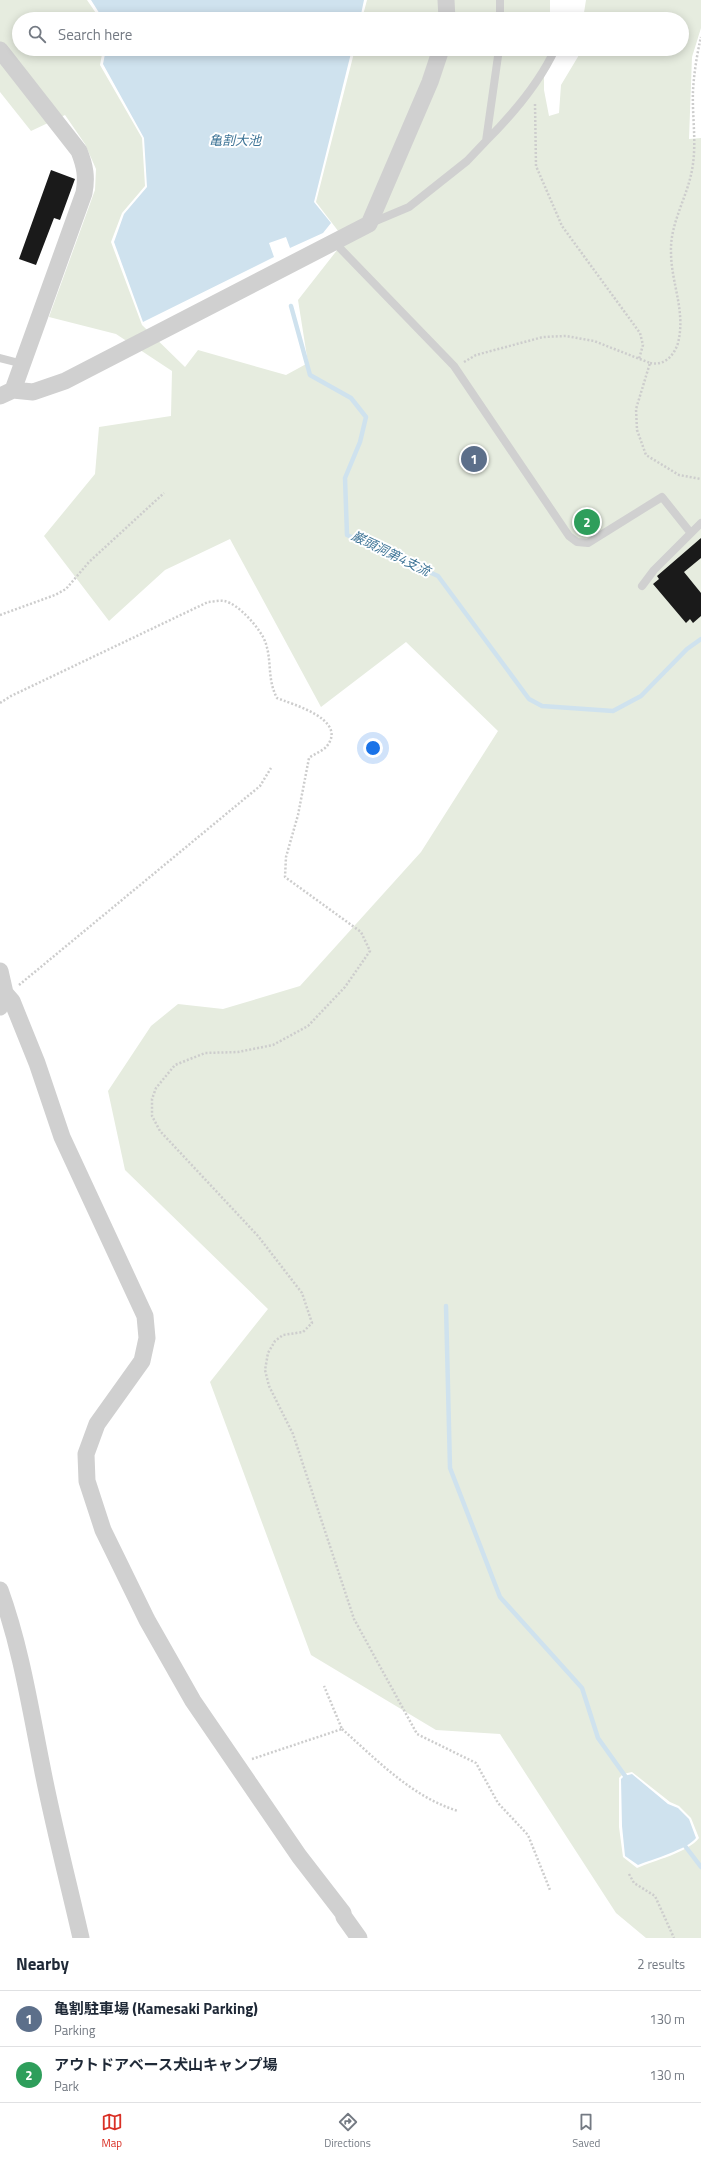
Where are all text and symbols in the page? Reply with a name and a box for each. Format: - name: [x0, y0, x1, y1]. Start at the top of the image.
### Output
- search box: [12, 12, 689, 56]
- icon: search: [26, 23, 48, 45]
- text: Search here: [58, 23, 132, 46]
- water label: 亀割大池: [209, 130, 263, 150]
- pin: 1: [461, 444, 487, 474]
- pin: 2: [574, 507, 600, 537]
- water label: 巌頭洞第4支流: [348, 525, 436, 582]
- your location: [363, 738, 383, 758]
- text: Nearby: [16, 1951, 69, 1977]
- text: 2 results: [637, 1954, 685, 1974]
- text: 亀割駐車場 (Kamesaki Parking): [54, 1997, 258, 2020]
- text: 1: [25, 2009, 33, 2029]
- text: 130 m: [649, 2009, 685, 2029]
- text: Parking: [54, 2020, 95, 2040]
- text: アウトドアベース犬山キャンプ場: [54, 2053, 278, 2076]
- text: 2: [25, 2065, 33, 2085]
- text: 130 m: [649, 2065, 685, 2085]
- text: Park: [54, 2076, 79, 2096]
- tab: Map: [101, 2111, 123, 2151]
- tab: Directions: [324, 2111, 371, 2151]
- tab: Saved: [572, 2111, 600, 2151]

